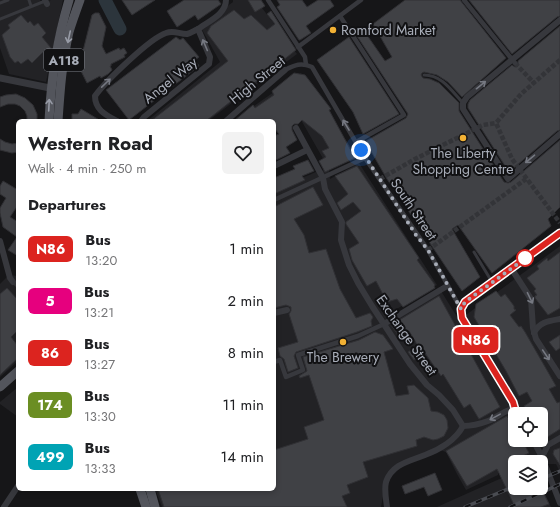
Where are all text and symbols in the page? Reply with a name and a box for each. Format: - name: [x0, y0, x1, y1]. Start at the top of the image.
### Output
- place label: Romford Market: [341, 20, 436, 40]
- marker: Romford Market: [328, 25, 338, 35]
- one-way arrow: [64, 31, 72, 44]
- one-way arrow: [201, 39, 208, 51]
- road number: A118: [44, 49, 84, 71]
- street label: Angel Way: [139, 51, 202, 108]
- street label: High Street: [225, 51, 290, 109]
- one-way arrow: [101, 78, 111, 88]
- one-way arrow: [476, 80, 486, 89]
- one-way arrow: [46, 99, 53, 112]
- one-way arrow: [341, 119, 349, 131]
- text: Western Road: [28, 130, 153, 157]
- button: heart: [222, 132, 264, 174]
- marker: The Liberty Shopping Centre: [458, 133, 468, 143]
- your location: [351, 140, 371, 160]
- place label: The Liberty Shopping Centre: [412, 143, 514, 179]
- one-way arrow: [525, 155, 536, 164]
- text: Walk · 4 min · 250 m: [28, 159, 146, 178]
- street label: South Street: [386, 174, 442, 245]
- text: Departures: [28, 194, 106, 216]
- text: Bus: [85, 229, 111, 251]
- text: 1 min: [229, 238, 264, 260]
- text: N86: [36, 239, 65, 259]
- unlabelled marker: [516, 249, 534, 267]
- text: 13:20: [85, 251, 117, 270]
- text: Bus: [84, 281, 109, 303]
- text: 2 min: [227, 290, 264, 312]
- text: 5: [45, 291, 55, 311]
- street label: Exchange Street: [372, 291, 443, 380]
- one-way arrow: [526, 292, 534, 304]
- text: 13:21: [84, 303, 114, 322]
- line badge: N86: [453, 327, 499, 353]
- text: N86: [461, 330, 491, 350]
- text: Bus: [84, 333, 109, 355]
- marker: The Brewery: [338, 337, 348, 347]
- text: 8 min: [228, 342, 264, 364]
- text: 86: [41, 343, 59, 363]
- place label: The Brewery: [307, 347, 380, 367]
- one-way arrow: [542, 349, 550, 360]
- text: 13:27: [84, 355, 115, 374]
- text: Bus: [84, 385, 109, 407]
- text: 11 min: [223, 394, 264, 416]
- text: 174: [37, 395, 63, 415]
- text: 13:30: [84, 407, 116, 426]
- map controls: [508, 407, 548, 495]
- button: locate: [508, 407, 548, 447]
- one-way arrow: [489, 414, 501, 422]
- text: Bus: [85, 437, 110, 459]
- text: 14 min: [221, 446, 264, 468]
- text: 499: [36, 447, 65, 467]
- button: layers: [508, 455, 548, 495]
- text: 13:33: [85, 459, 116, 478]

